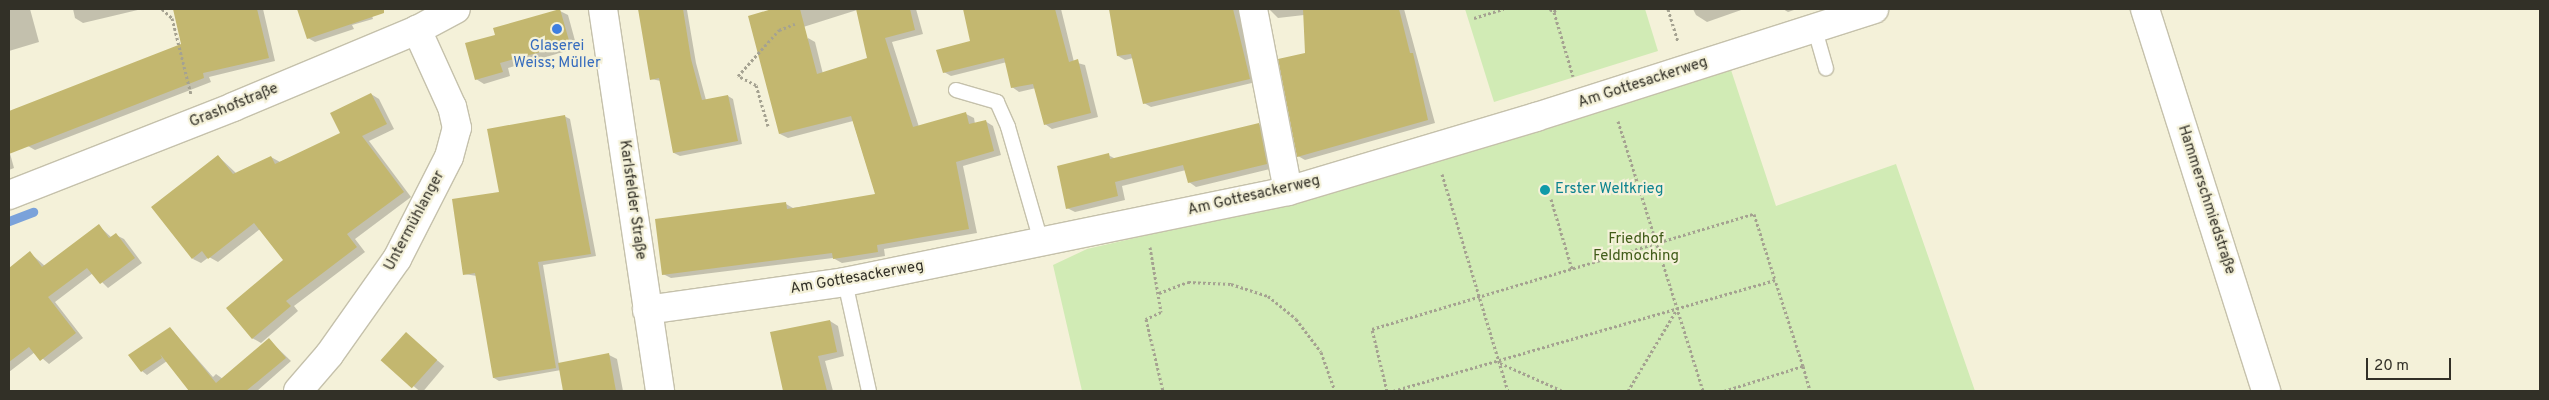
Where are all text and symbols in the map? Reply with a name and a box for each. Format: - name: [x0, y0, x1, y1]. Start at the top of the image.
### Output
- marker: Glaserei Weiss; Müller: [551, 23, 563, 35]
- place label: Glaserei Weiss; Müller: [513, 37, 601, 72]
- street label: Am Gottesackerweg: [1576, 54, 1710, 112]
- street label: Grashofstraße: [187, 80, 281, 132]
- street label: Hammerschmiedstraße: [2173, 123, 2239, 277]
- street label: Karlsfelder Straße: [615, 139, 649, 261]
- street label: Untermühlanger: [381, 168, 449, 274]
- street label: Am Gottesackerweg: [1186, 172, 1322, 220]
- place label: Erster Weltkrieg: [1555, 181, 1664, 199]
- marker: Erster Weltkrieg: [1539, 184, 1551, 196]
- park label: Friedhof Feldmoching: [1593, 230, 1679, 265]
- street label: Am Gottesackerweg: [789, 257, 925, 299]
- scale bar: [2369, 348, 2454, 380]
- text: 20 m: [2374, 357, 2409, 376]

